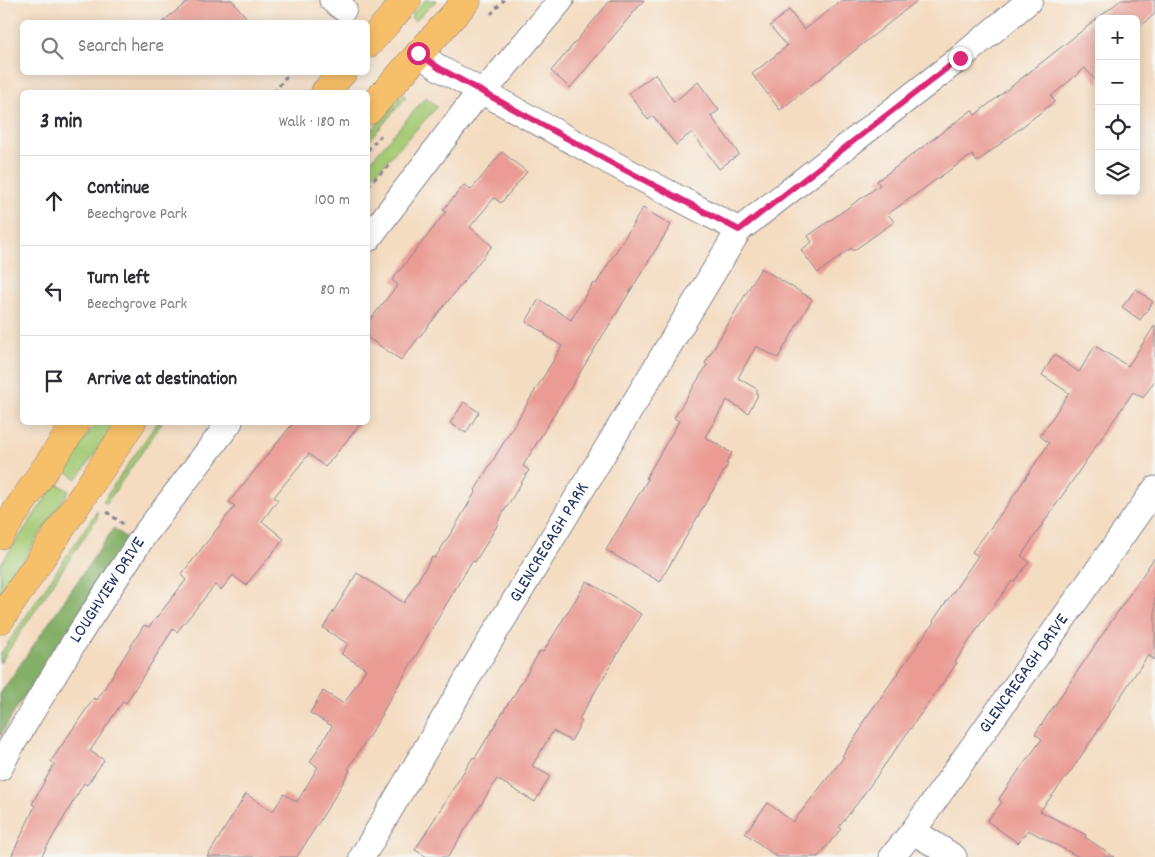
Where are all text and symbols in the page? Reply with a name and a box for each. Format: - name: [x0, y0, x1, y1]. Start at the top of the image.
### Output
- map controls: [1095, 15, 1140, 195]
- button: +: [1095, 15, 1140, 60]
- search box: [20, 20, 370, 75]
- icon: search: [38, 34, 66, 62]
- text: Search here: [78, 34, 164, 61]
- route start: [407, 42, 430, 65]
- route end: [949, 47, 972, 70]
- button: −: [1095, 60, 1140, 105]
- button: locate: [1095, 105, 1140, 150]
- text: 3 min: [40, 108, 82, 138]
- text: Walk · 180 m: [279, 111, 350, 134]
- button: layers: [1095, 150, 1140, 195]
- text: Continue: [87, 176, 149, 203]
- icon: ahead: [40, 187, 68, 215]
- text: 100 m: [314, 189, 350, 212]
- text: Beechgrove Park: [87, 203, 187, 226]
- text: Turn left: [87, 266, 150, 293]
- icon: left: [40, 277, 68, 305]
- text: 80 m: [320, 279, 350, 302]
- text: Beechgrove Park: [87, 293, 187, 316]
- icon: arrive: [40, 367, 68, 395]
- text: Arrive at destination: [87, 367, 237, 394]
- street label: GLENCREGAGH PARK: [504, 478, 595, 607]
- street label: LOUGHVIEW DRIVE: [64, 532, 152, 648]
- street label: GLENCREGAGH DRIVE: [973, 609, 1075, 739]

